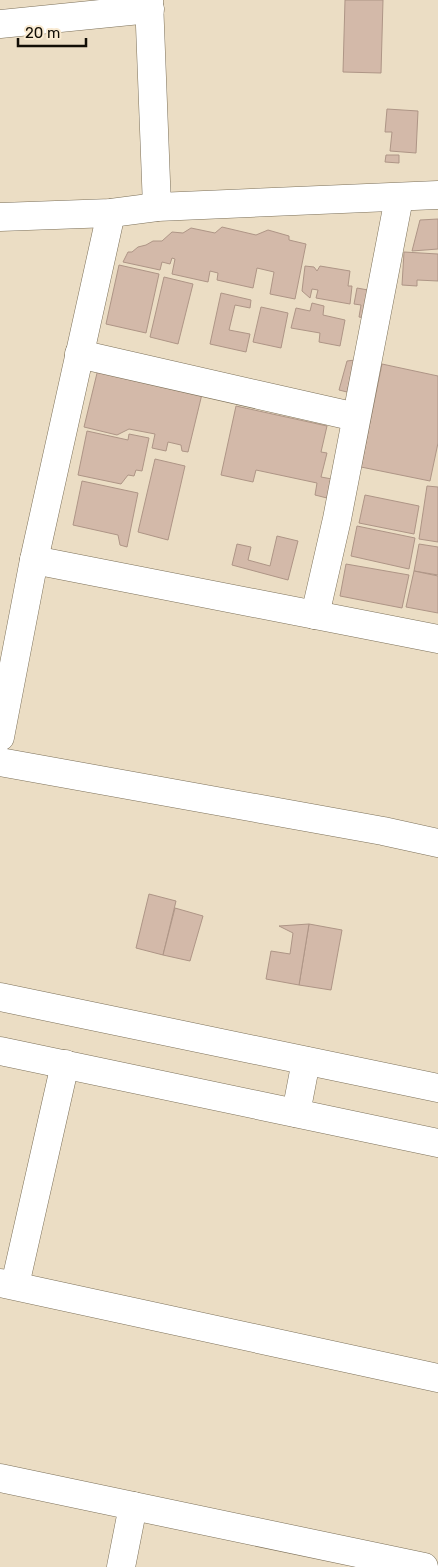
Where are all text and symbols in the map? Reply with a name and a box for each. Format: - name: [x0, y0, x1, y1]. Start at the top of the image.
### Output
- scale bar: [18, 15, 85, 47]
- text: 20 m: [25, 24, 60, 42]

